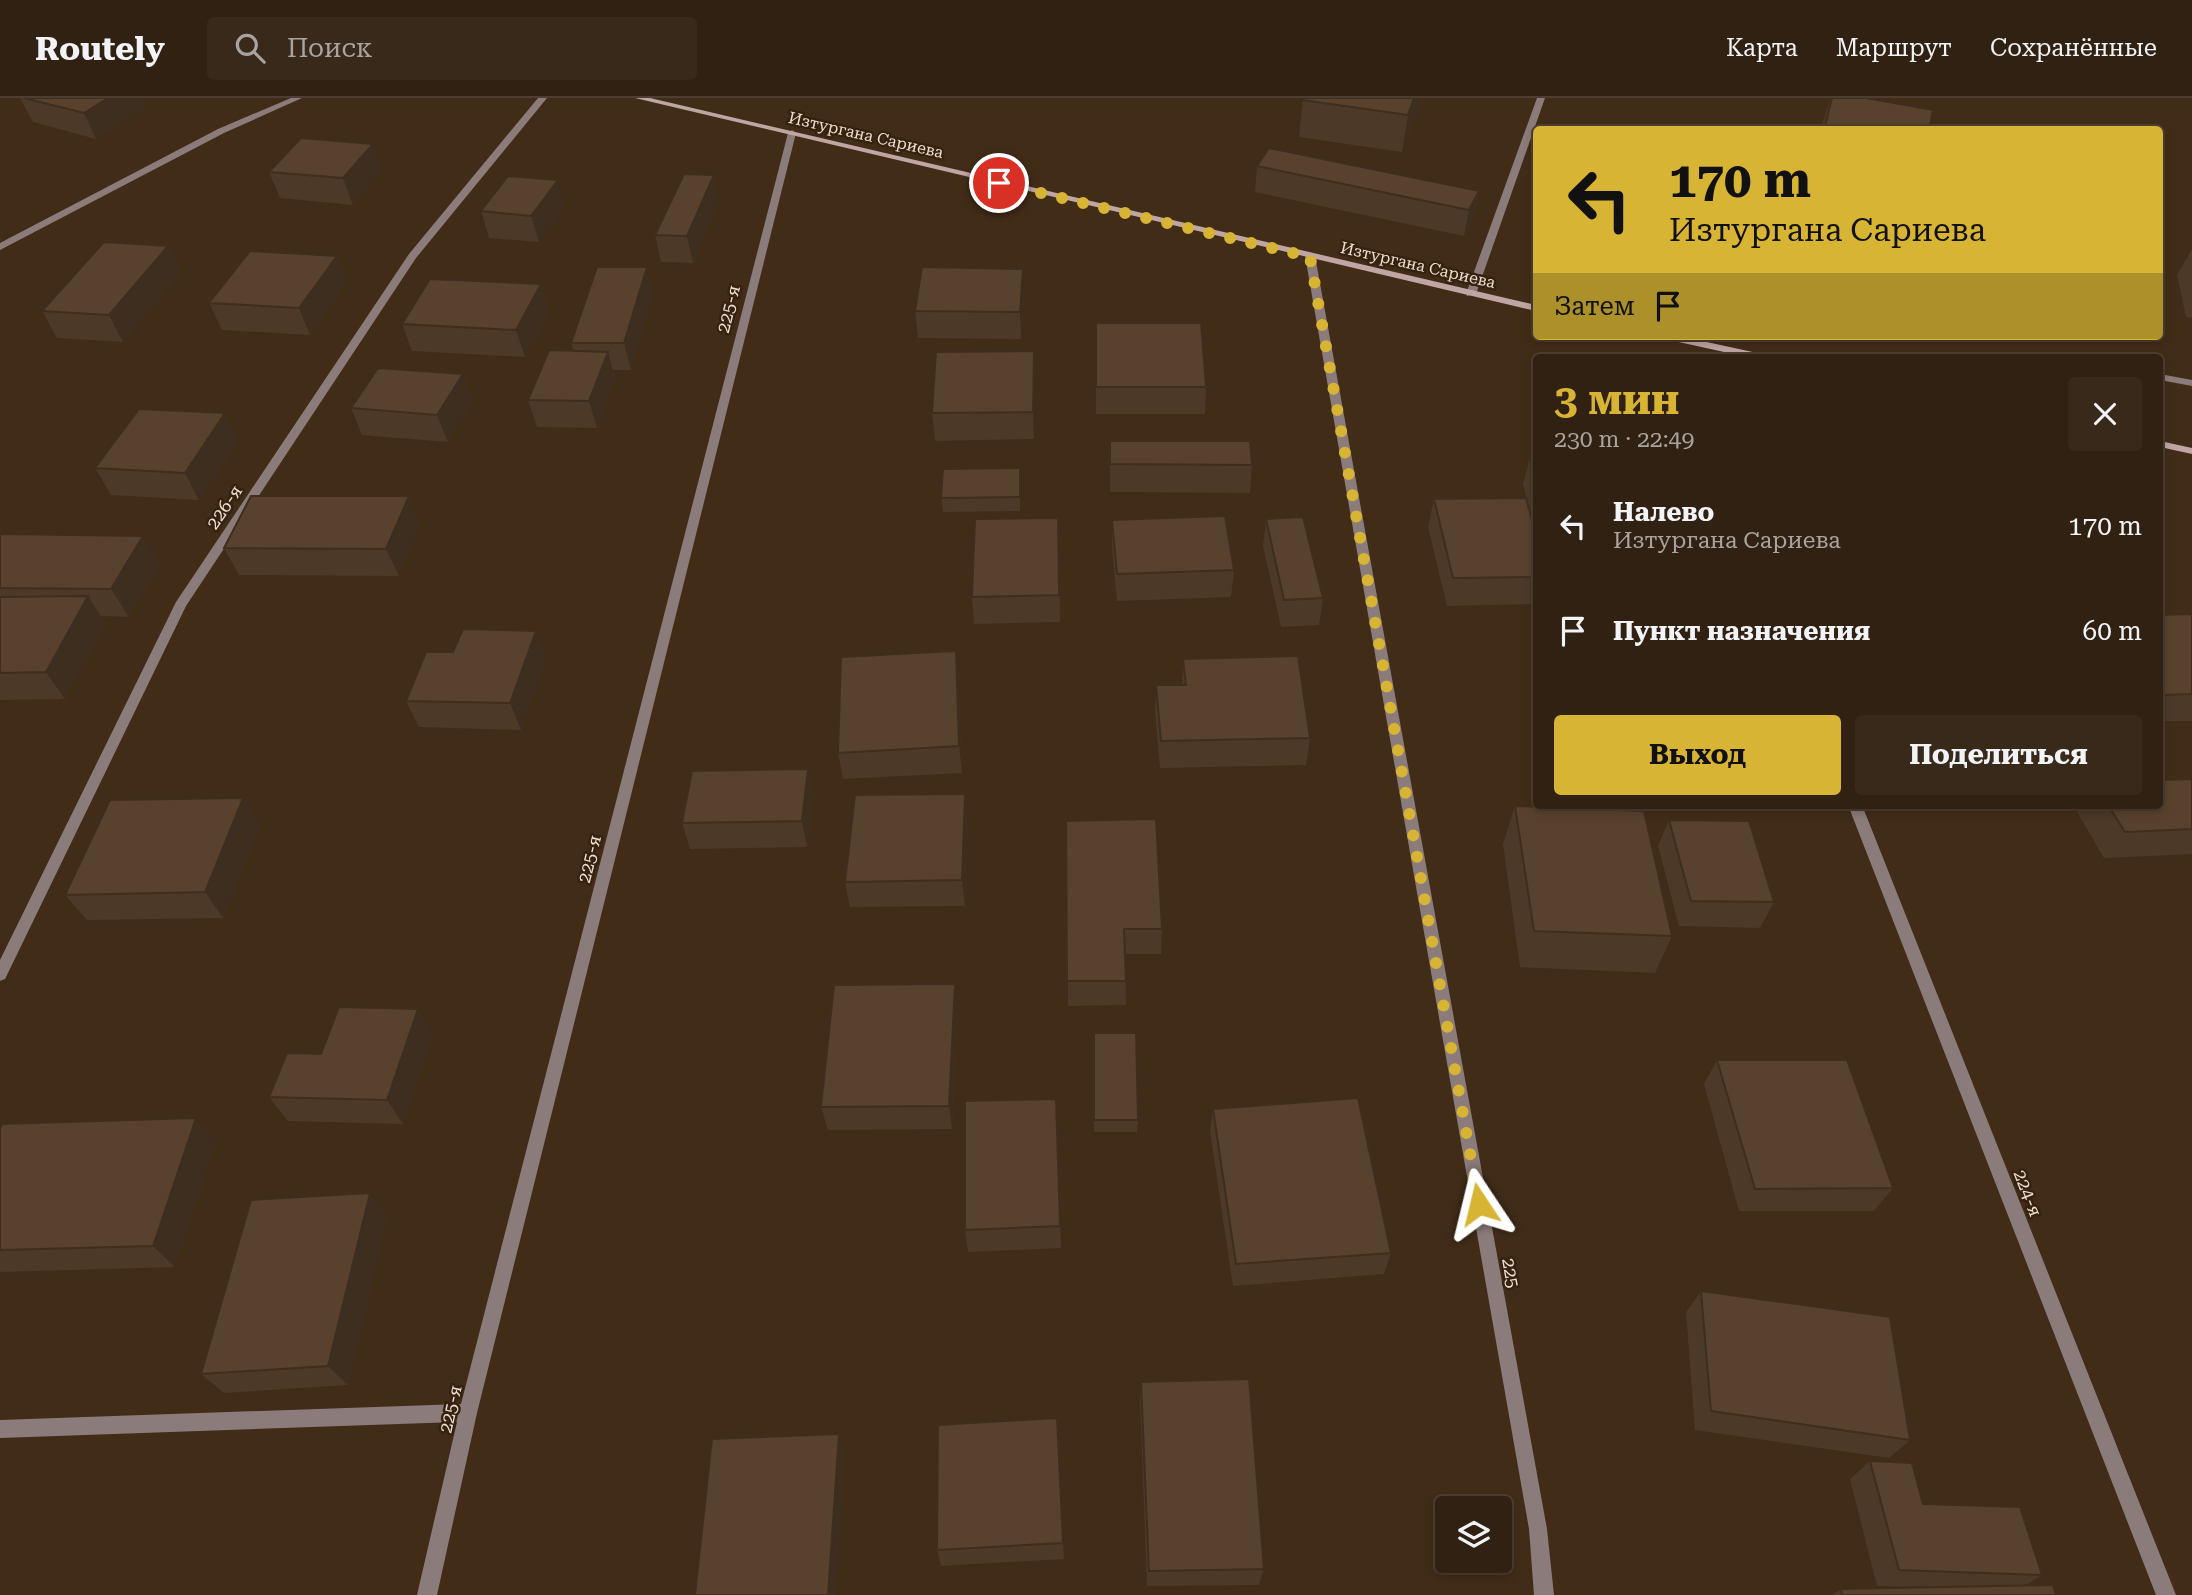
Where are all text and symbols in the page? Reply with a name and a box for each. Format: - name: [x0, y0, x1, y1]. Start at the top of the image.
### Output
- search box: [207, 17, 697, 80]
- text: Routely: [35, 29, 165, 68]
- icon: search: [231, 29, 269, 67]
- text: Поиск: [287, 33, 372, 63]
- text: Карта: [1726, 34, 1798, 62]
- text: Маршрут: [1836, 34, 1952, 62]
- text: Сохранённые: [1990, 34, 2157, 62]
- street label: Изтургана Сариева: [787, 108, 946, 162]
- text: 170 m: [1669, 152, 1811, 209]
- pin: [969, 153, 1029, 213]
- icon: left: [1554, 154, 1645, 245]
- icon: arrive: [980, 164, 1018, 202]
- text: Изтургана Сариева: [1669, 211, 1986, 249]
- street label: Изтургана Сариева: [1339, 238, 1498, 292]
- street label: 225-я: [712, 283, 744, 335]
- icon: arrive: [1649, 287, 1687, 325]
- text: Затем: [1554, 291, 1635, 321]
- text: 3 мин: [1554, 375, 1679, 424]
- button: close: [2068, 377, 2142, 451]
- text: 230 m · 22:49: [1554, 426, 1694, 453]
- street label: 226-я: [202, 481, 246, 533]
- text: Налево: [1613, 497, 1714, 527]
- icon: left: [1554, 507, 1592, 545]
- text: 170 m: [2068, 511, 2142, 541]
- text: Изтургана Сариева: [1613, 527, 1841, 554]
- icon: arrive: [1554, 612, 1592, 650]
- text: Пункт назначения: [1613, 616, 1870, 646]
- text: 60 m: [2083, 616, 2142, 646]
- button: Выход: [1554, 715, 1841, 795]
- button: Поделиться: [1855, 715, 2142, 795]
- street label: 225-я: [573, 833, 605, 885]
- position arrow: [1442, 1167, 1516, 1241]
- street label: 224-я: [2010, 1167, 2046, 1219]
- street label: 225: [1498, 1256, 1524, 1290]
- street label: 225-я: [434, 1383, 466, 1435]
- map controls: [1435, 1496, 1512, 1573]
- button: layers: [1435, 1496, 1512, 1573]

